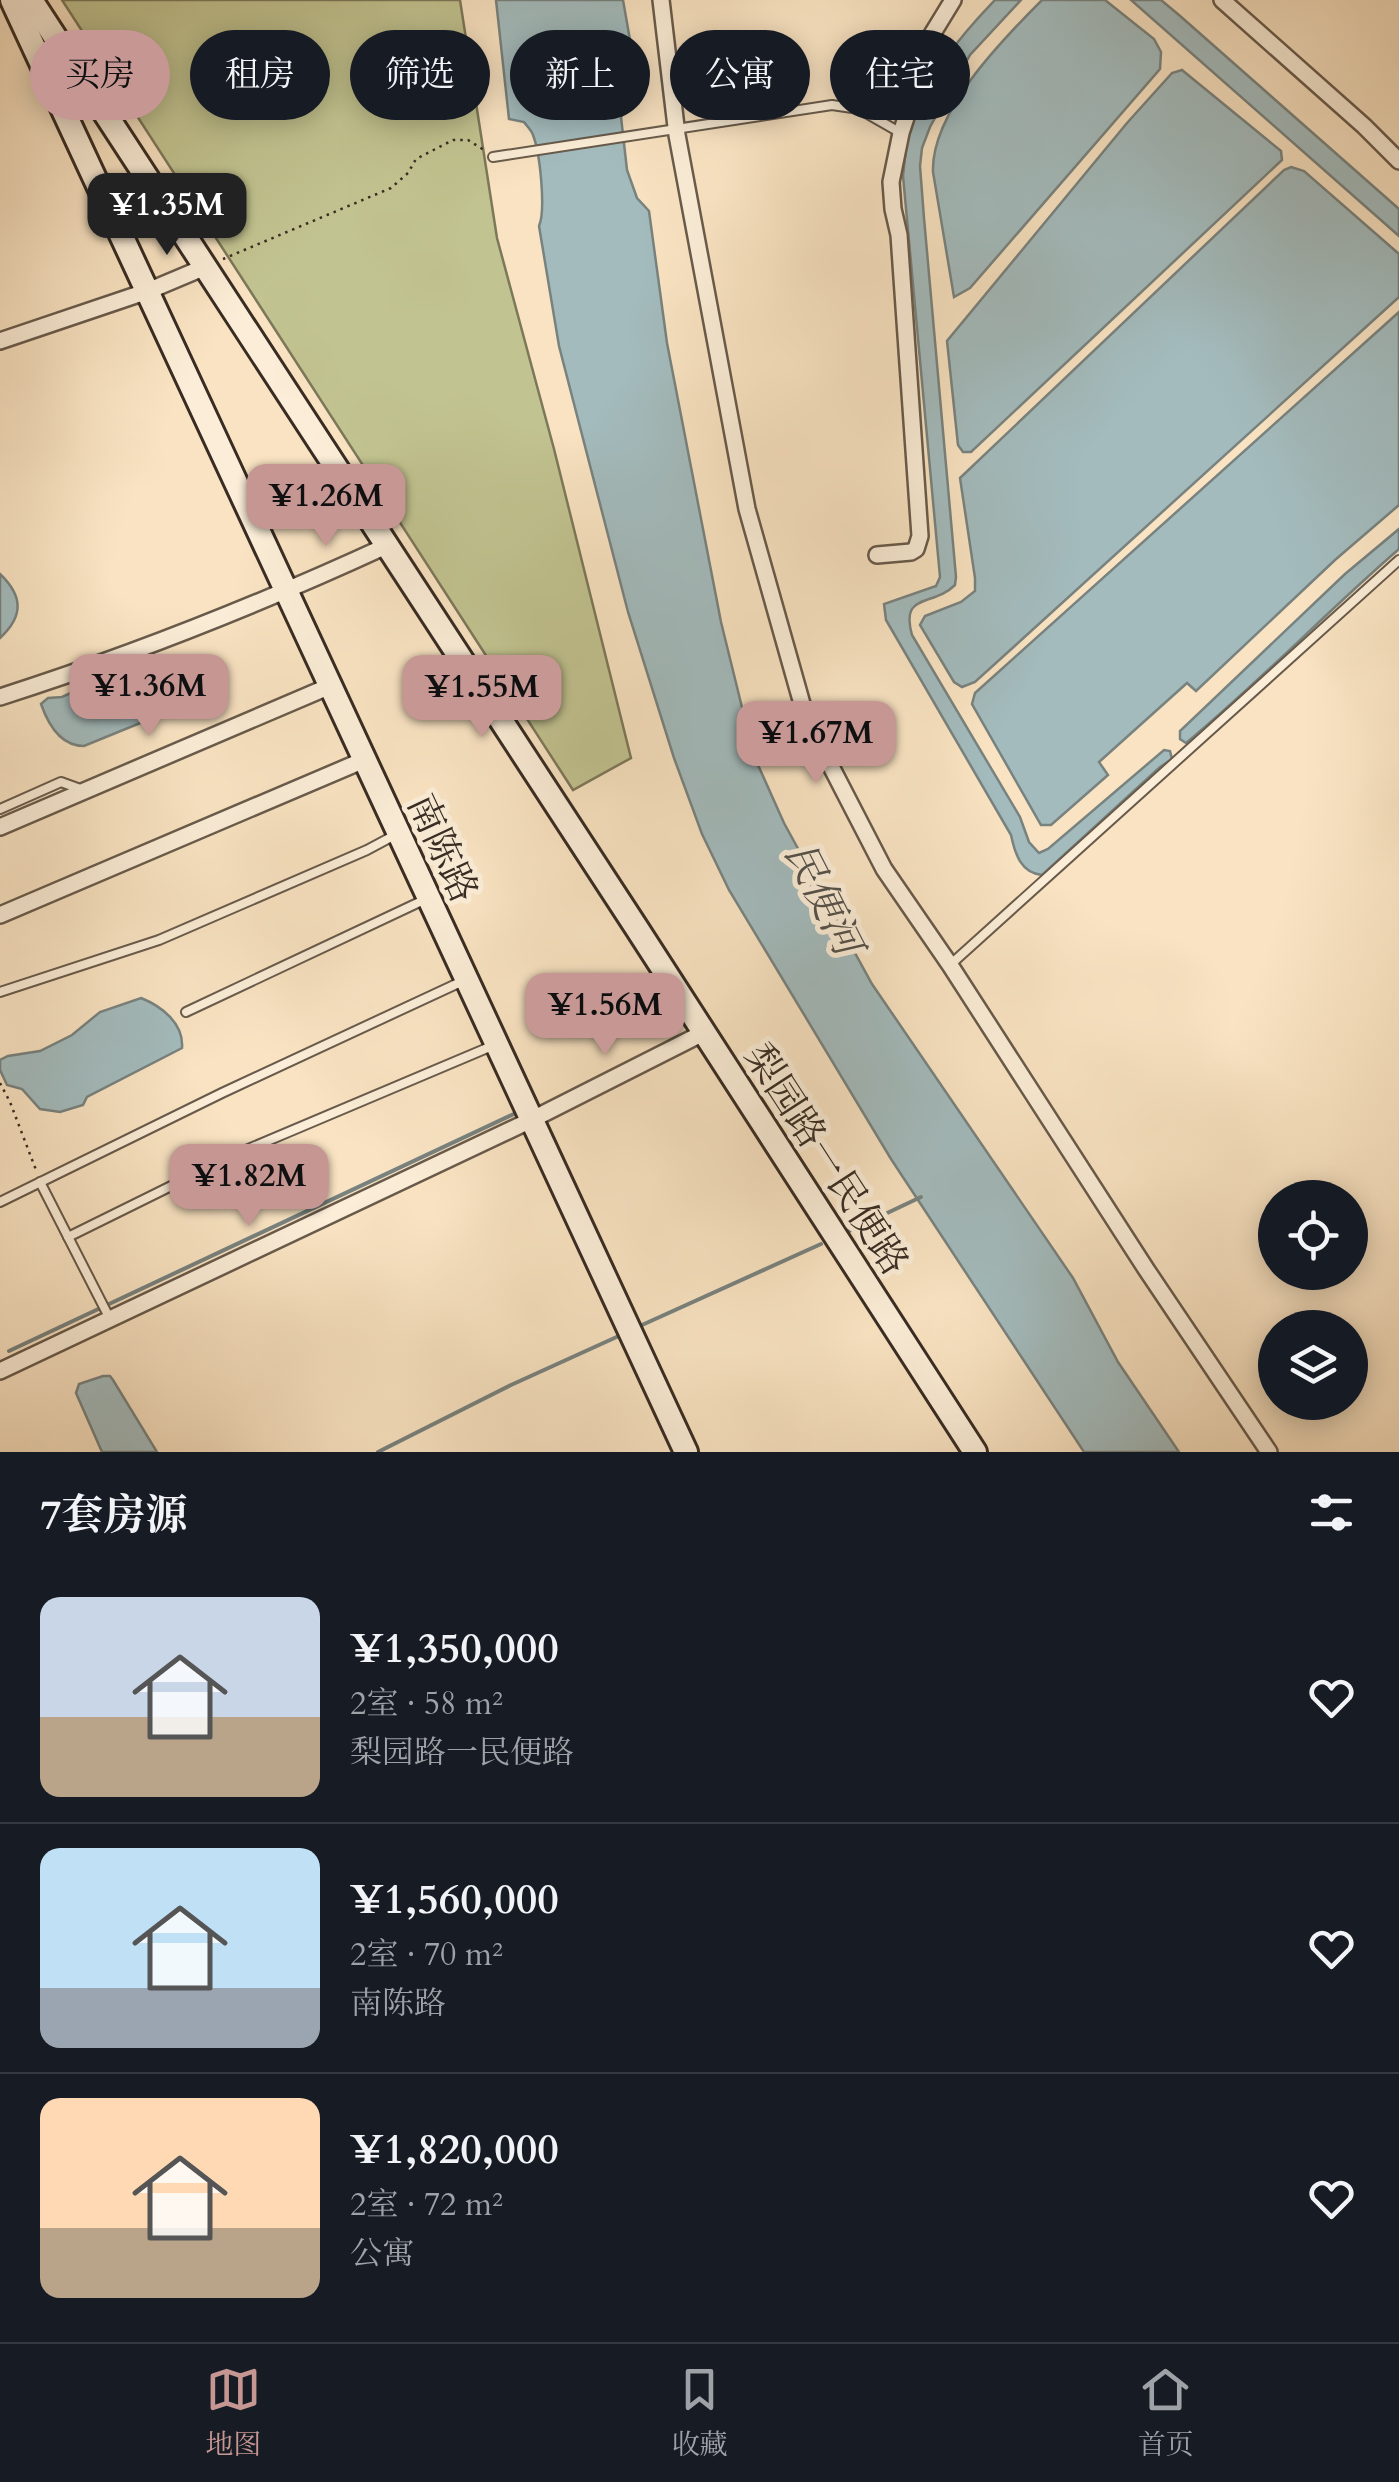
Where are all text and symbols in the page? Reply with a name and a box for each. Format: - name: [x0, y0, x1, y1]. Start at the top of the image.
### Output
- chip: 买房: [30, 30, 170, 120]
- chip: 租房: [190, 30, 330, 120]
- chip: 筛选: [350, 30, 490, 120]
- chip: 新上: [510, 30, 650, 120]
- chip: 公寓: [670, 30, 810, 120]
- chip: 住宅: [830, 30, 970, 120]
- pin: ¥1.35M: [86, 173, 248, 258]
- text: ¥1.35M: [109, 183, 225, 227]
- pin: ¥1.26M: [245, 464, 407, 549]
- text: ¥1.26M: [268, 474, 384, 518]
- pin: ¥1.36M: [68, 654, 230, 739]
- pin: ¥1.55M: [401, 655, 563, 740]
- text: ¥1.36M: [91, 664, 207, 708]
- text: ¥1.55M: [424, 665, 540, 709]
- pin: ¥1.67M: [735, 701, 897, 786]
- text: ¥1.67M: [758, 711, 874, 755]
- street label: 南陈路: [394, 786, 490, 911]
- water label: 民便河: [771, 833, 877, 970]
- pin: ¥1.56M: [524, 973, 686, 1058]
- text: ¥1.56M: [547, 983, 663, 1027]
- street label: 梨园路一民便路: [732, 1034, 920, 1285]
- pin: ¥1.82M: [168, 1144, 330, 1229]
- text: ¥1.82M: [191, 1154, 307, 1198]
- map controls: [1258, 1180, 1368, 1420]
- button: locate: [1258, 1180, 1368, 1290]
- button: layers: [1258, 1310, 1368, 1420]
- icon: filters: [1304, 1485, 1359, 1540]
- text: 7套房源: [40, 1487, 188, 1544]
- text: ¥1,350,000: [350, 1620, 559, 1677]
- icon: home: [120, 1637, 240, 1757]
- icon: heart: [1304, 1670, 1359, 1725]
- text: 2室 · 58 m²: [350, 1682, 503, 1726]
- text: 梨园路一民便路: [350, 1731, 574, 1775]
- text: ¥1,560,000: [350, 1871, 559, 1928]
- icon: home: [120, 1888, 240, 2008]
- icon: heart: [1304, 1921, 1359, 1976]
- text: 2室 · 70 m²: [350, 1933, 503, 1977]
- text: 南陈路: [350, 1982, 446, 2026]
- text: ¥1,820,000: [350, 2121, 559, 2178]
- icon: home: [120, 2138, 240, 2258]
- icon: heart: [1304, 2171, 1359, 2226]
- text: 2室 · 72 m²: [350, 2183, 503, 2227]
- text: 公寓: [350, 2232, 414, 2276]
- tab: 地图: [205, 2362, 261, 2464]
- tab: 收藏: [671, 2362, 728, 2464]
- tab: 首页: [1138, 2362, 1194, 2464]

